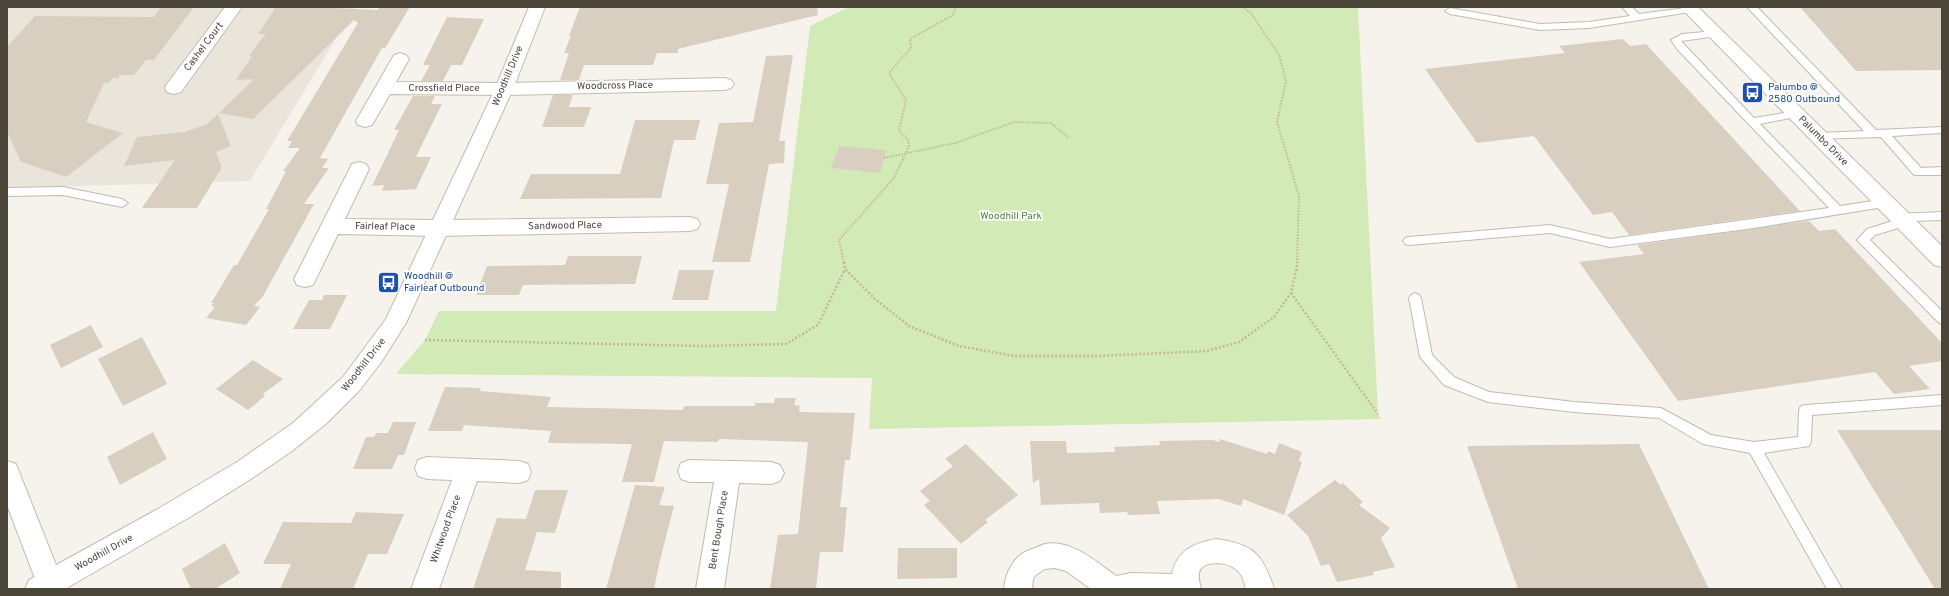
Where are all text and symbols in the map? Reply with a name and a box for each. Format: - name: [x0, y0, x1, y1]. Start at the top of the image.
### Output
- street label: Cashel Court: [181, 20, 227, 74]
- street label: Woodhill Drive: [489, 44, 527, 108]
- street label: Woodcross Place: [577, 79, 653, 93]
- bus stop icon: Palumbo @ 2580 Outbound: [1739, 80, 1765, 106]
- place label: Palumbo @ 2580 Outbound: [1768, 81, 1840, 106]
- street label: Crossfield Place: [408, 82, 480, 95]
- street label: Palumbo Drive: [1795, 113, 1851, 169]
- park label: Woodhill Park: [980, 210, 1042, 223]
- street label: Sandwood Place: [528, 219, 602, 233]
- street label: Fairleaf Place: [355, 220, 415, 234]
- bus stop icon: Woodhill @ Fairleaf Outbound: [376, 269, 402, 295]
- place label: Woodhill @ Fairleaf Outbound: [404, 270, 484, 295]
- street label: Woodhill Drive: [339, 335, 389, 395]
- street label: Bent Bough Place: [706, 489, 732, 571]
- street label: Whitwood Place: [428, 493, 464, 565]
- street label: Woodhill Drive: [73, 532, 135, 574]

